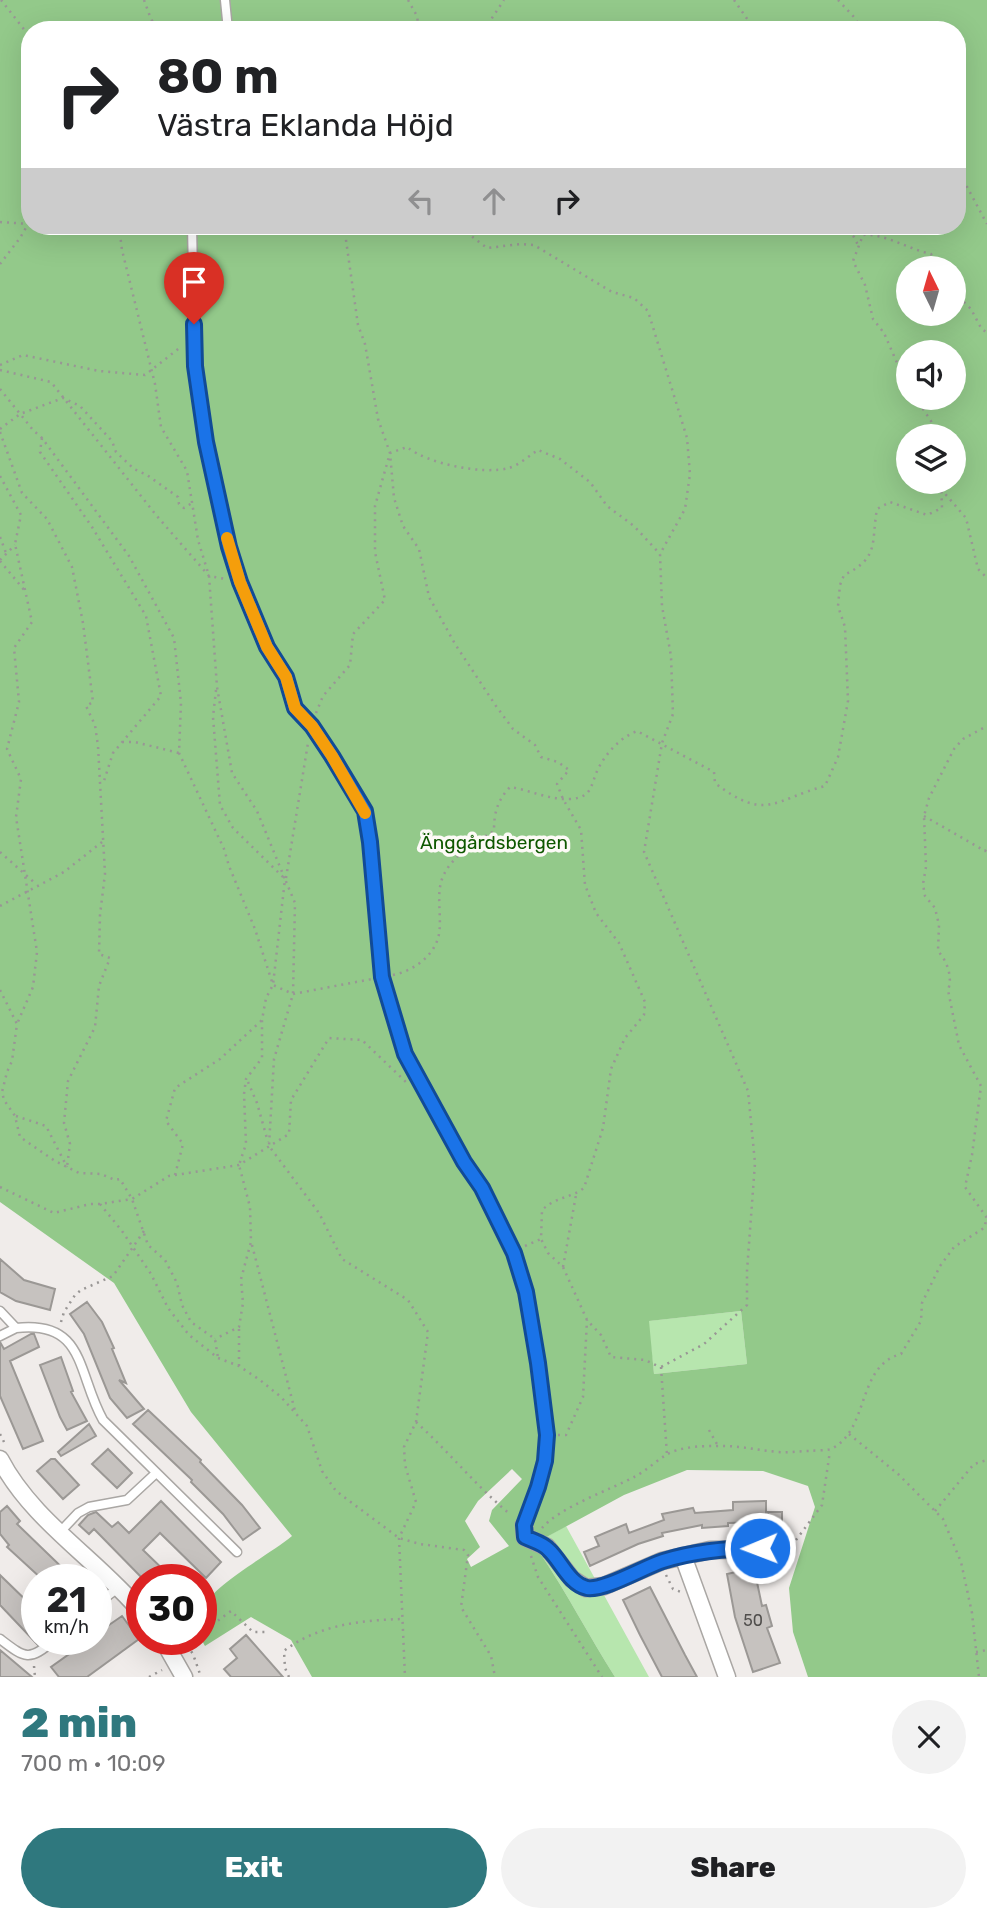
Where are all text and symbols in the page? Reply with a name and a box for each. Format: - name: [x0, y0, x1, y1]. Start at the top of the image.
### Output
- text: 80 m: [157, 47, 279, 105]
- icon: right: [42, 49, 133, 140]
- text: Västra Eklanda Höjd: [157, 106, 454, 144]
- icon: left: [402, 182, 440, 220]
- icon: ahead: [475, 182, 513, 220]
- icon: right: [548, 182, 586, 220]
- pin: [164, 252, 224, 324]
- north arrow: [896, 256, 966, 326]
- map controls: [896, 256, 966, 494]
- icon: arrive: [175, 263, 213, 301]
- button: sound: [896, 340, 966, 410]
- button: layers: [896, 424, 966, 494]
- park label: Änggårdsbergen: [420, 831, 568, 854]
- position arrow: [723, 1511, 797, 1585]
- speed limit sign: 30: [126, 1564, 217, 1655]
- text: 21: [46, 1579, 87, 1621]
- house number: 50: [743, 1611, 763, 1630]
- text: km/h: [44, 1616, 89, 1638]
- text: 2 min: [21, 1698, 137, 1748]
- button: close: [892, 1700, 966, 1774]
- text: 700 m · 10:09: [21, 1749, 166, 1777]
- button: Exit: [21, 1828, 487, 1908]
- button: Share: [501, 1828, 966, 1908]

